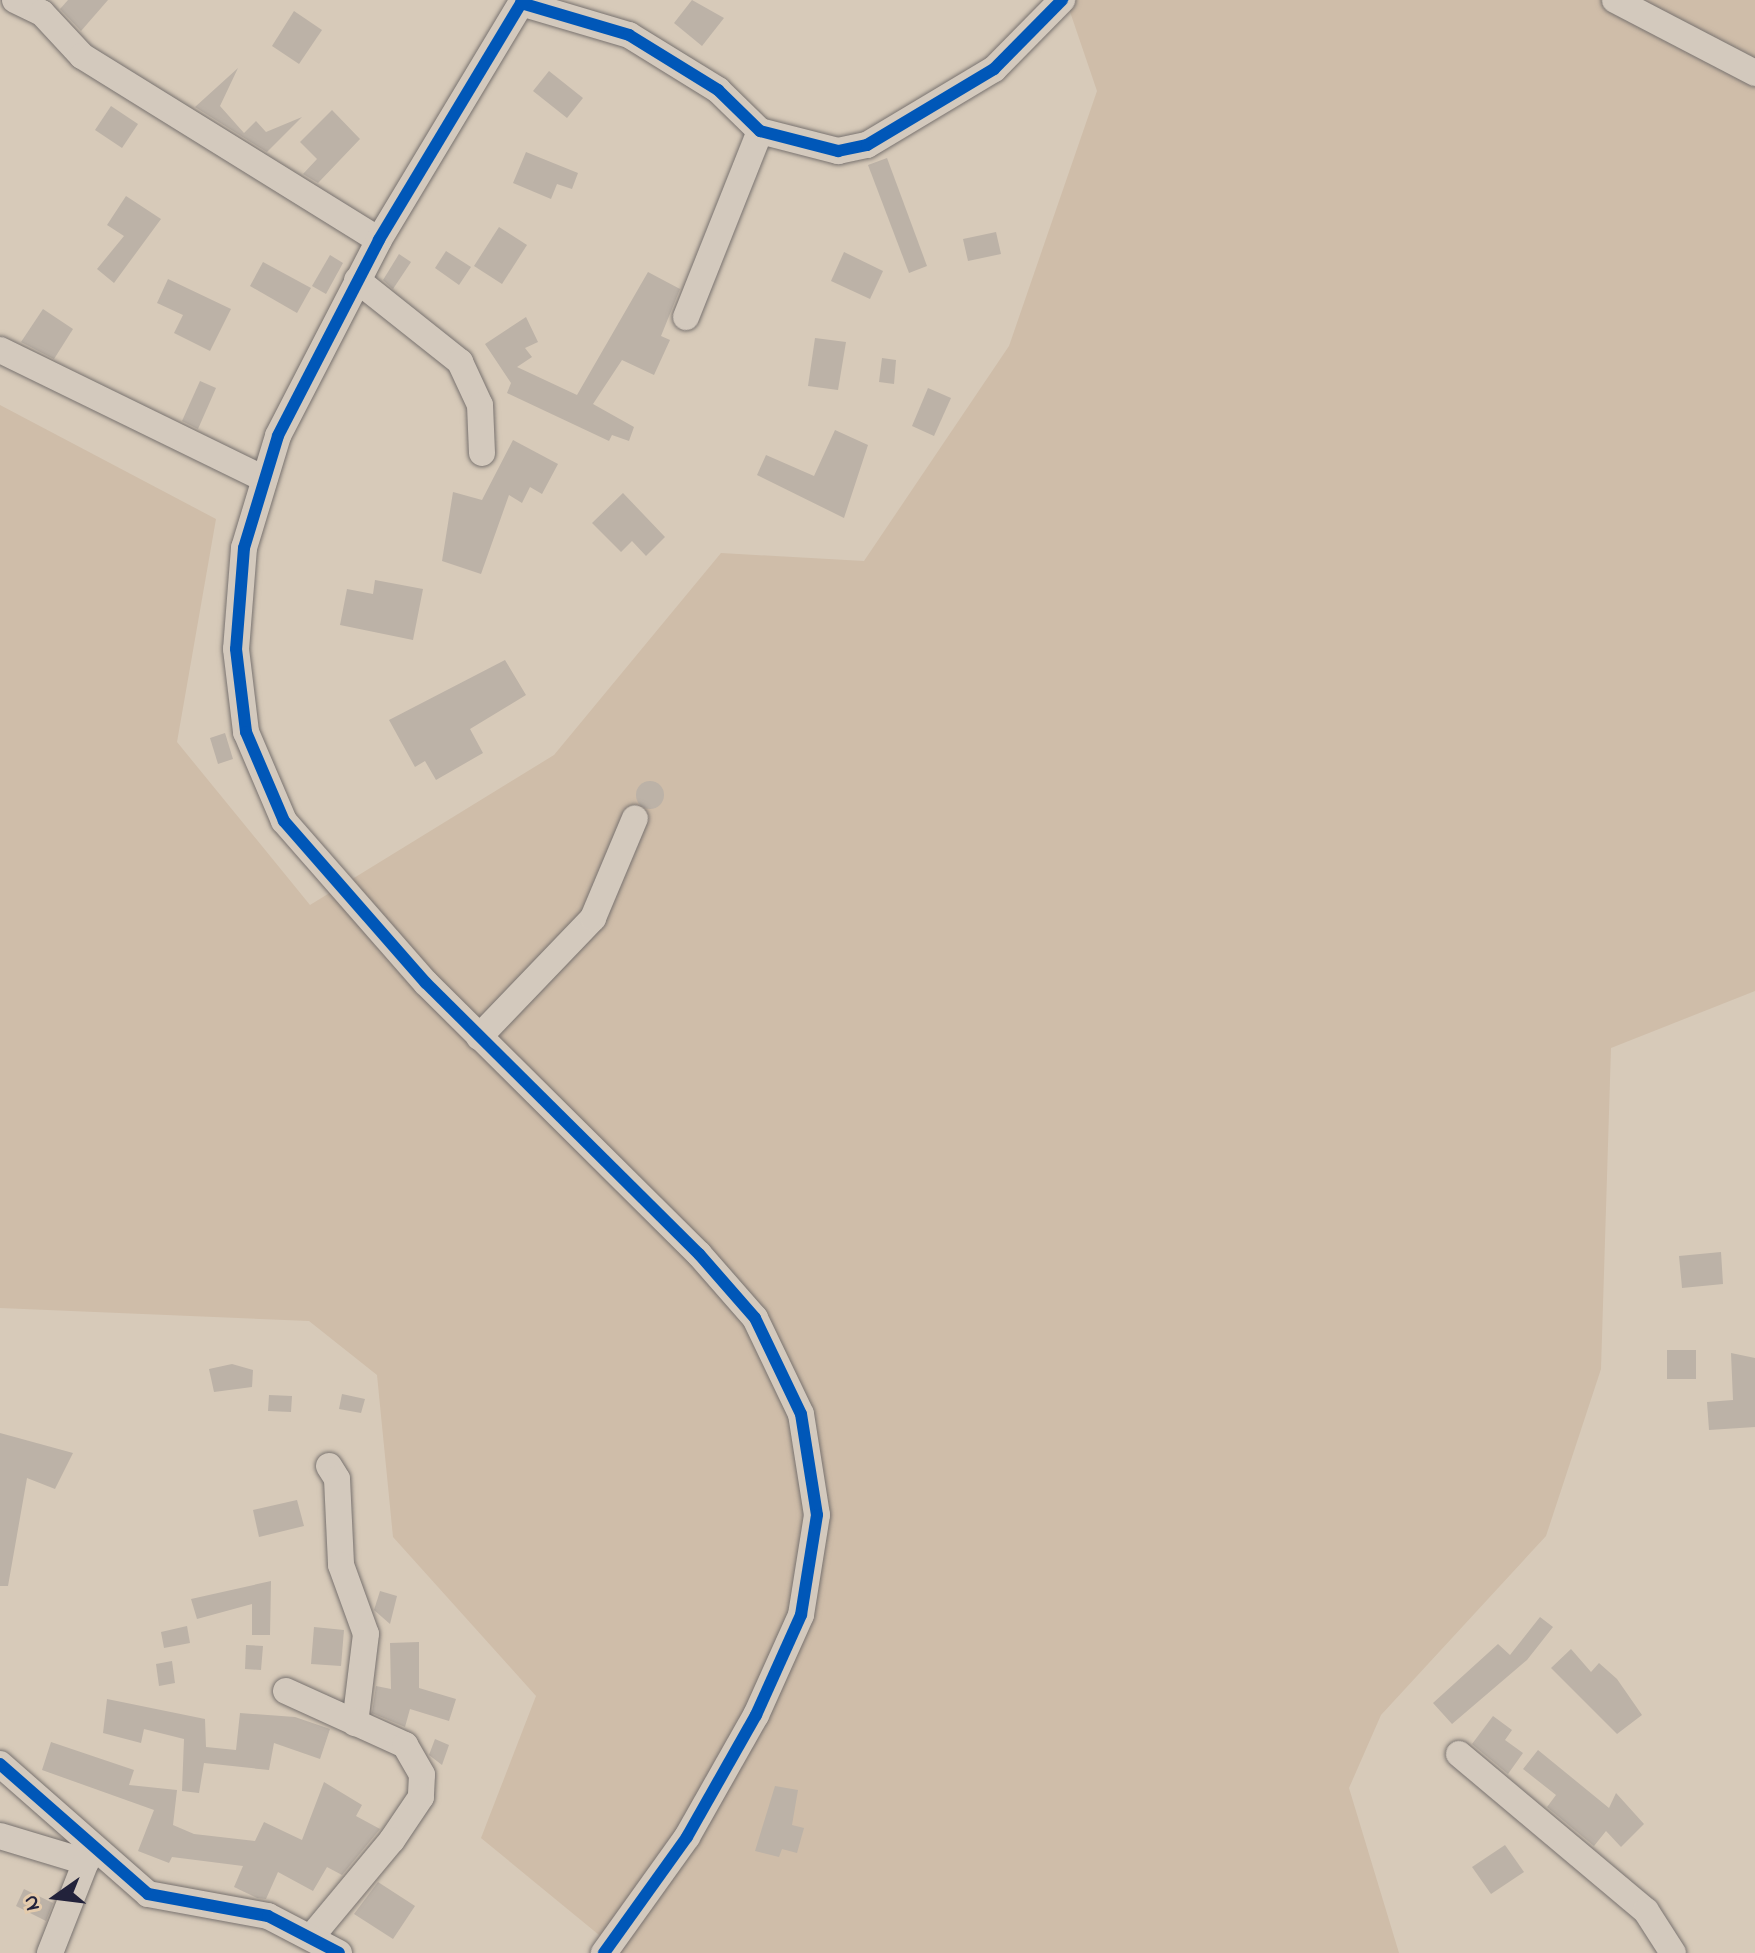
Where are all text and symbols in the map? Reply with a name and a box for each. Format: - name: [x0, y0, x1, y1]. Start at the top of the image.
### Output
- north arrow: [16, 1857, 96, 1937]
- text: N: [15, 1892, 50, 1914]

